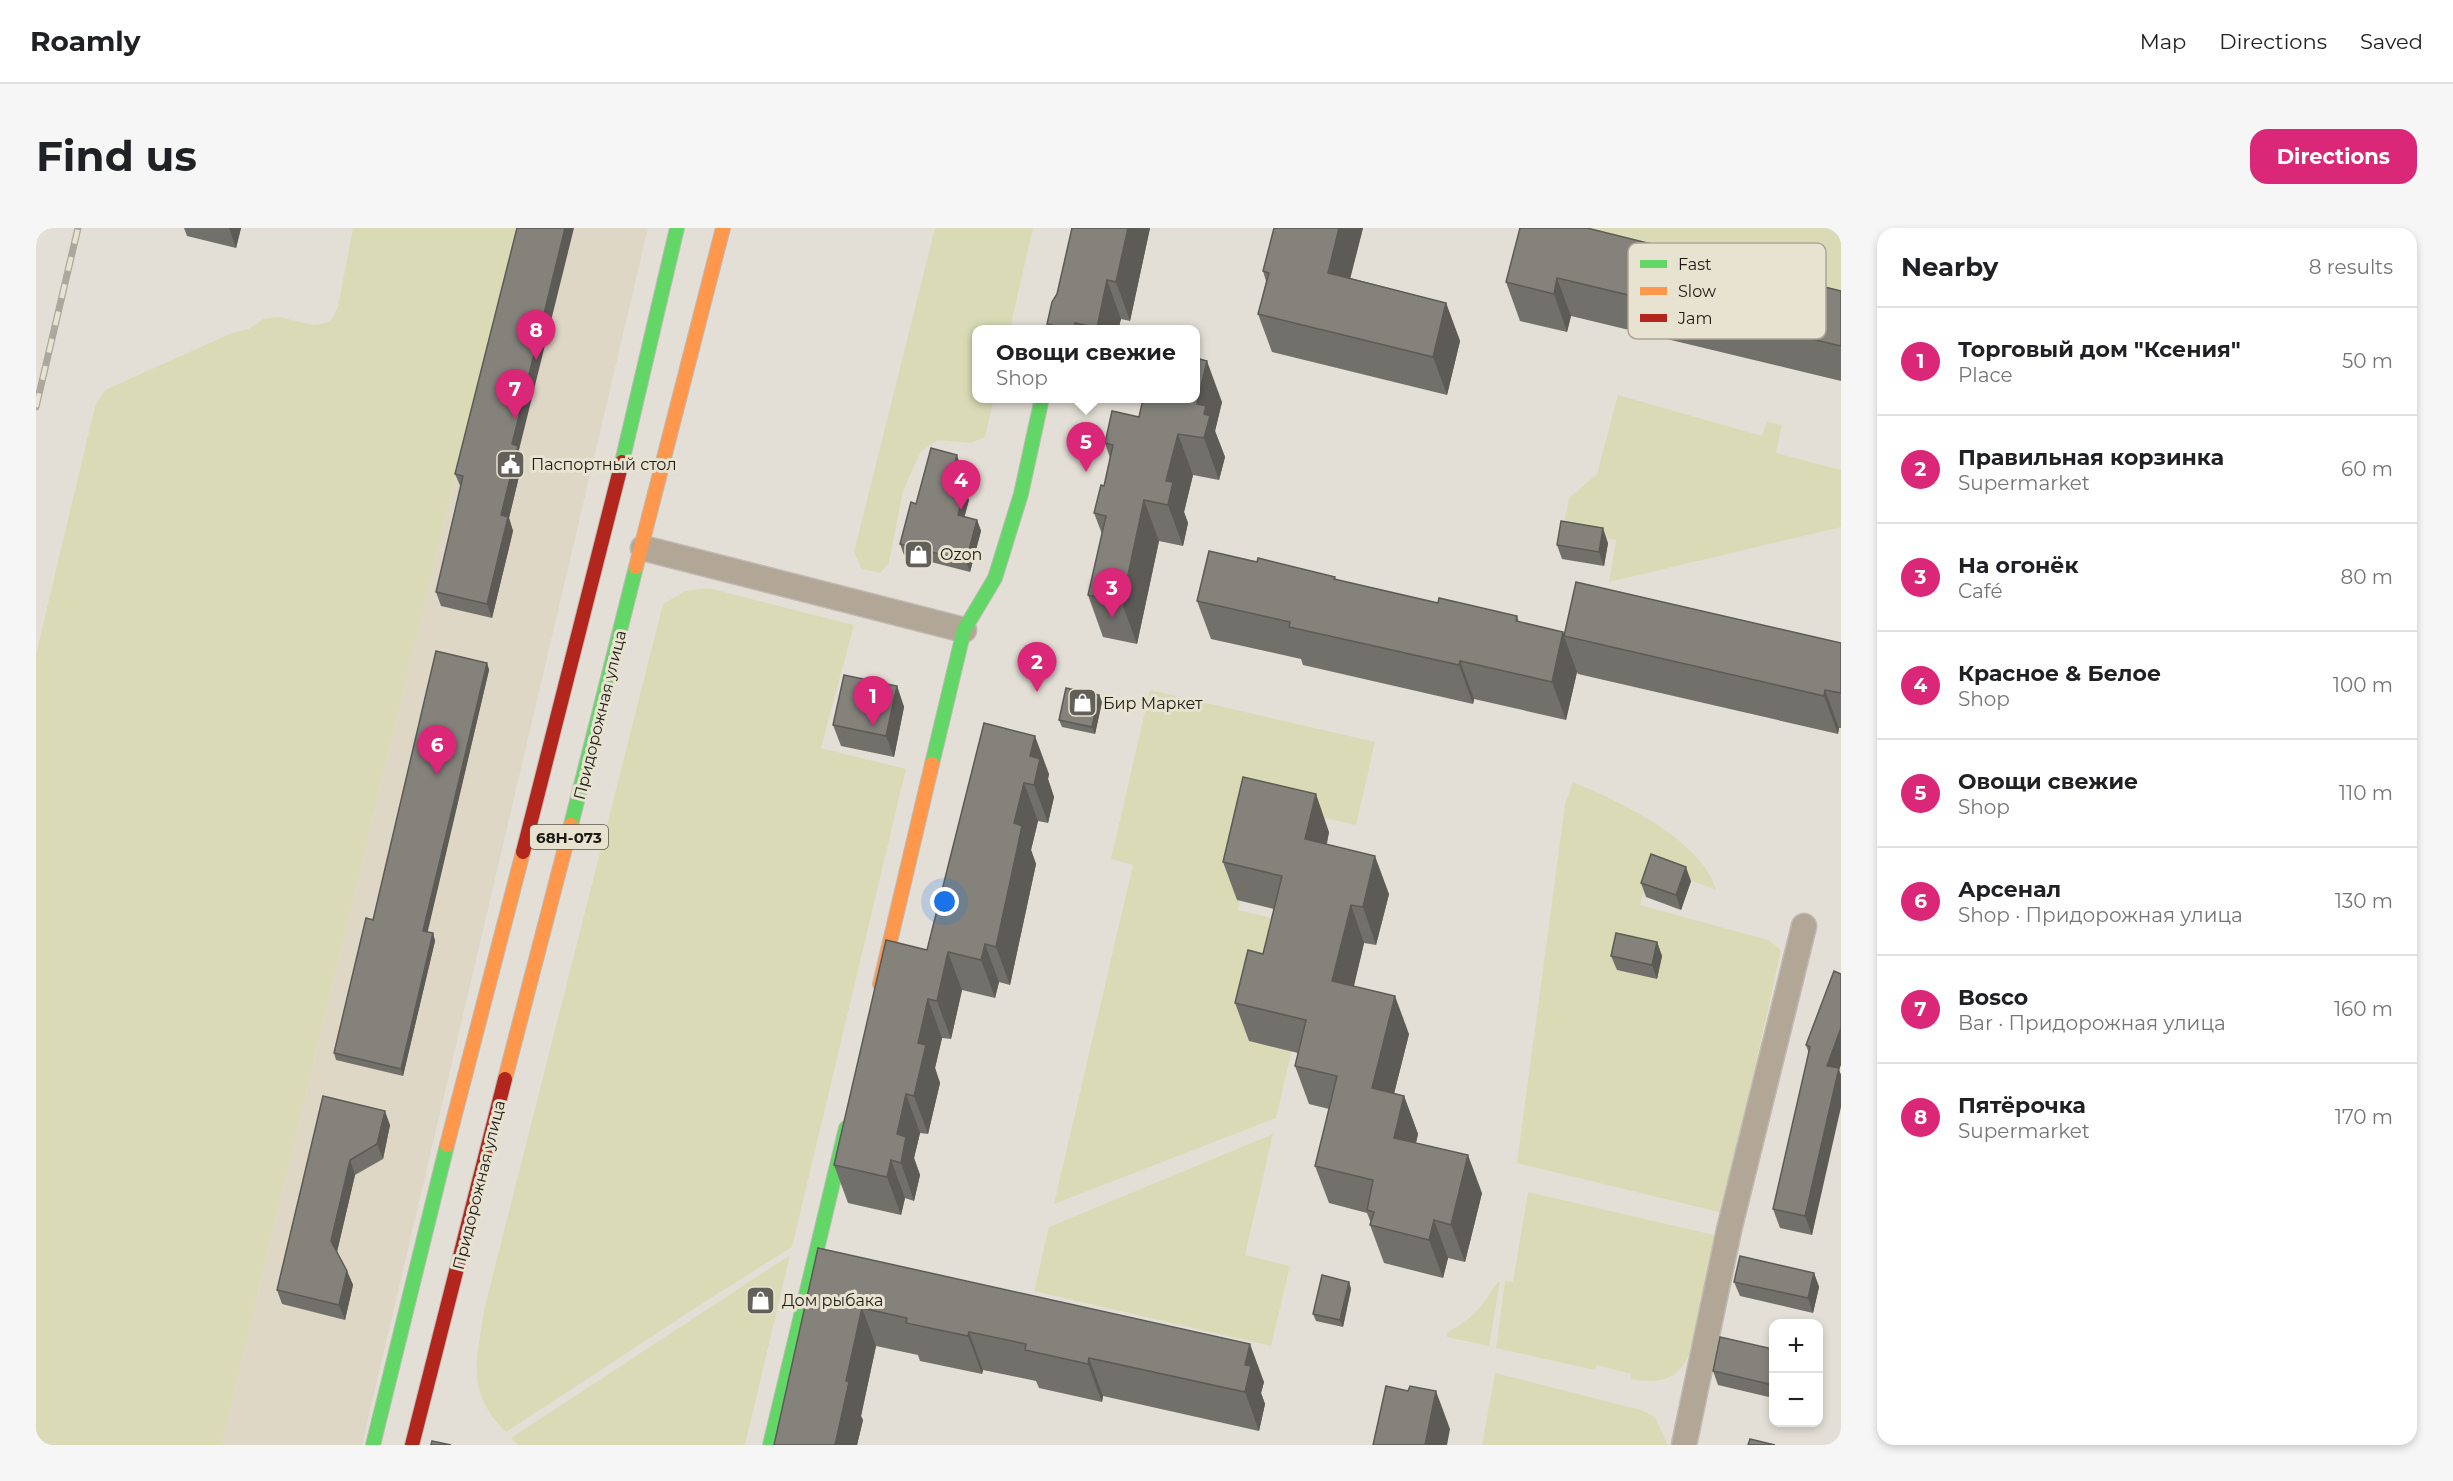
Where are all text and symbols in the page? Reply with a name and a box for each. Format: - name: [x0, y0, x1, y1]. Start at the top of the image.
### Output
- text: Roamly: [30, 24, 140, 58]
- text: Map: [2140, 29, 2186, 54]
- text: Directions: [2219, 29, 2327, 54]
- text: Saved: [2360, 29, 2423, 54]
- button: Directions: [2250, 129, 2417, 184]
- text: Find us: [36, 130, 197, 182]
- legend: [1628, 243, 1826, 339]
- text: Nearby: [1901, 251, 1998, 283]
- text: Fast: [1678, 255, 1712, 274]
- text: 8 results: [2309, 255, 2393, 279]
- text: Slow: [1678, 282, 1716, 301]
- text: Jam: [1677, 309, 1712, 328]
- pin: 8: [516, 310, 556, 360]
- popup: [972, 325, 1200, 403]
- text: Торговый дом "Ксения": [1958, 336, 2241, 363]
- text: Овощи свежие: [996, 339, 1176, 366]
- text: 1: [1917, 349, 1924, 373]
- text: 50 m: [2342, 349, 2393, 373]
- text: Place: [1958, 363, 2013, 387]
- text: Shop: [996, 366, 1048, 390]
- pin: 7: [496, 370, 534, 419]
- pin: 5: [1066, 422, 1106, 472]
- text: Правильная корзинка: [1958, 444, 2224, 471]
- public building icon: Паспортный стол: [494, 448, 526, 480]
- place label: Паспортный стол: [531, 455, 677, 474]
- text: 2: [1915, 457, 1926, 481]
- text: 60 m: [2341, 457, 2393, 481]
- pin: 4: [942, 460, 980, 510]
- text: Supermarket: [1958, 471, 2090, 495]
- shop icon: Ozon: [903, 538, 935, 570]
- place label: Ozon: [940, 545, 982, 564]
- text: На огонёк: [1958, 552, 2079, 579]
- text: 3: [1915, 565, 1926, 589]
- text: 80 m: [2341, 565, 2393, 589]
- pin: 3: [1092, 568, 1132, 618]
- text: Café: [1958, 579, 2003, 603]
- street label: Придорожная улица: [570, 628, 630, 802]
- pin: 2: [1018, 642, 1056, 692]
- text: Красное & Белое: [1958, 660, 2161, 687]
- text: 4: [1914, 673, 1927, 697]
- text: 100 m: [2333, 673, 2393, 697]
- pin: 1: [854, 676, 892, 726]
- shop icon: Бир Маркет: [1066, 687, 1098, 719]
- text: Shop: [1958, 687, 2010, 711]
- place label: Бир Маркет: [1103, 694, 1203, 713]
- pin: 6: [418, 726, 456, 775]
- text: Овощи свежие: [1958, 768, 2138, 795]
- text: 5: [1915, 781, 1926, 805]
- text: 110 m: [2339, 781, 2393, 805]
- text: Shop: [1958, 795, 2010, 819]
- road number: 68Н-073: [530, 825, 608, 849]
- text: Арсенал: [1958, 876, 2061, 903]
- your location: [930, 887, 959, 916]
- text: 6: [1914, 889, 1927, 913]
- text: 130 m: [2335, 889, 2393, 913]
- text: Shop · Придорожная улица: [1958, 903, 2243, 927]
- text: Bosco: [1958, 984, 2028, 1011]
- text: 7: [1914, 997, 1927, 1021]
- text: 160 m: [2334, 997, 2393, 1021]
- text: Bar · Придорожная улица: [1958, 1011, 2226, 1035]
- text: Пятёрочка: [1958, 1092, 2086, 1119]
- street label: Придорожная улица: [449, 1098, 509, 1272]
- text: 8: [1914, 1105, 1927, 1129]
- text: 170 m: [2335, 1105, 2393, 1129]
- text: Supermarket: [1958, 1119, 2090, 1143]
- shop icon: Дом рыбака: [745, 1284, 777, 1316]
- place label: Дом рыбака: [782, 1291, 883, 1310]
- map controls: [1769, 1319, 1823, 1427]
- button: +: [1769, 1319, 1823, 1373]
- button: −: [1769, 1373, 1823, 1427]

